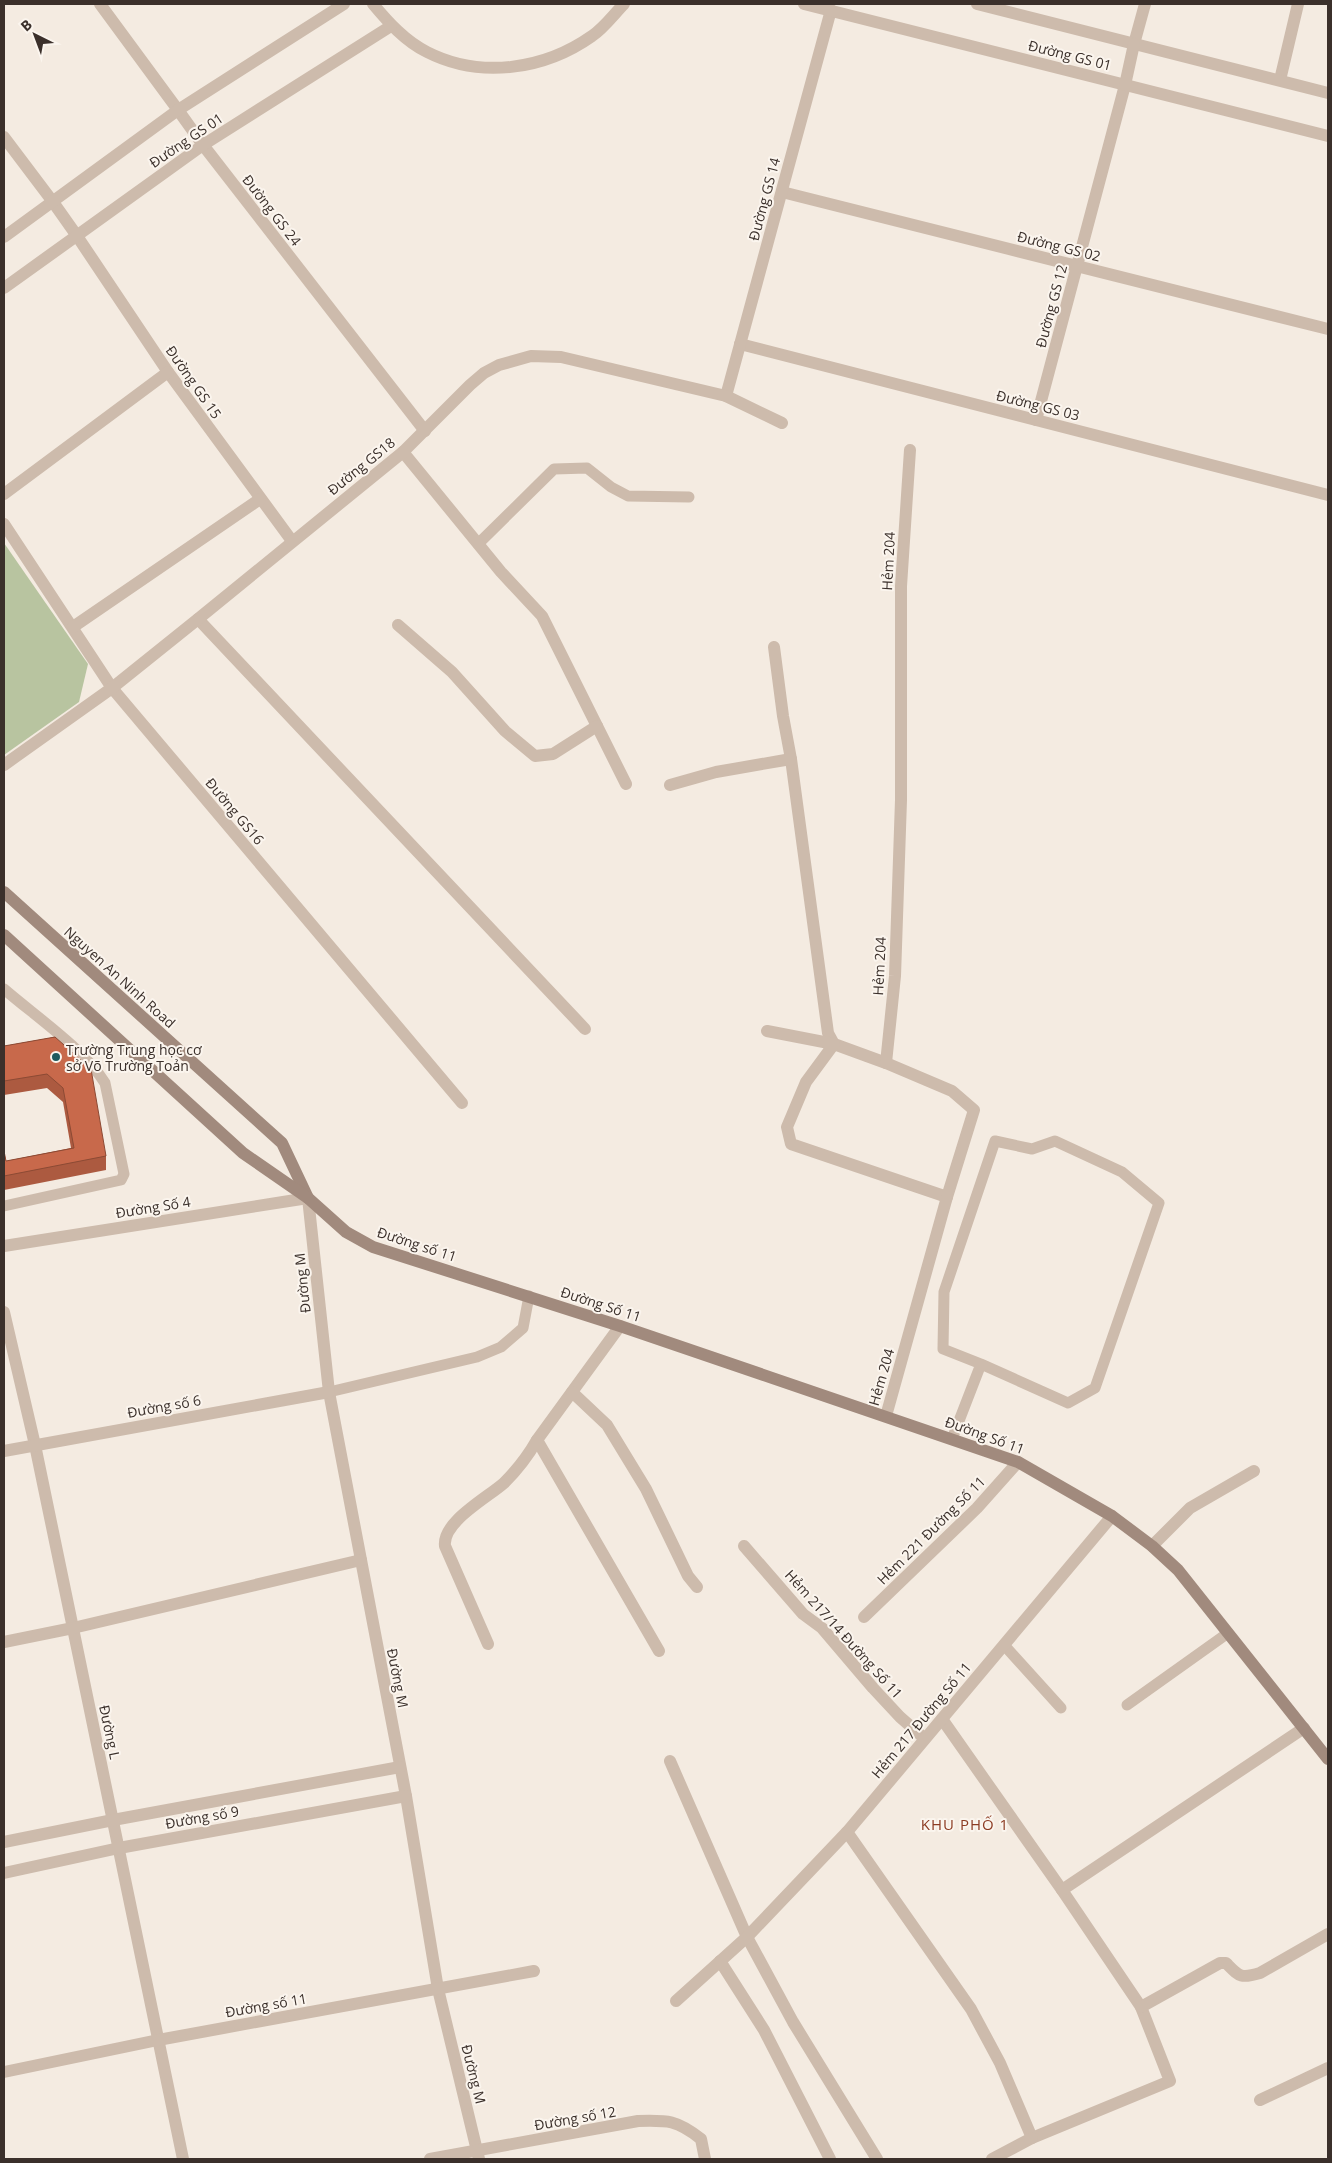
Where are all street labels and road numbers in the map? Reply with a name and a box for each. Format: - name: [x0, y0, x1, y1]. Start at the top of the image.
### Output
- street label: Đường GS 01: [1026, 35, 1114, 75]
- street label: Đường GS 01: [145, 108, 227, 172]
- street label: Đường GS 14: [744, 155, 784, 243]
- street label: Đường GS 24: [238, 171, 306, 249]
- street label: Đường GS 02: [1015, 226, 1103, 266]
- street label: Đường GS 12: [1031, 262, 1071, 350]
- street label: Đường GS 15: [162, 342, 226, 422]
- street label: Đường GS 03: [994, 385, 1082, 425]
- street label: Đường GS18: [323, 433, 399, 499]
- street label: Hẻm 204: [877, 531, 899, 591]
- street label: Đường GS16: [201, 774, 269, 848]
- street label: Nguyen An Ninh Road: [60, 922, 180, 1032]
- street label: Hẻm 204: [868, 936, 890, 996]
- street label: Đường Số 4: [114, 1192, 192, 1222]
- street label: Đường số 11: [375, 1222, 459, 1266]
- street label: Đường M: [289, 1252, 315, 1314]
- street label: Đường Số 11: [558, 1282, 644, 1326]
- street label: Hẻm 204: [864, 1346, 898, 1408]
- street label: Đường số 6: [126, 1390, 202, 1422]
- street label: Đường Số 11: [942, 1412, 1028, 1458]
- street label: Hẻm 221 Đường Số 11: [873, 1472, 989, 1588]
- street label: Hẻm 217/14 Đường Số 11: [781, 1566, 907, 1702]
- street label: Đường M: [383, 1647, 413, 1709]
- street label: Hẻm 217 Đường Số 11: [867, 1658, 975, 1782]
- street label: Đường L: [95, 1703, 125, 1761]
- street label: Đường số 9: [164, 1801, 240, 1833]
- street label: Đường số 11: [224, 1988, 308, 2022]
- street label: Đường M: [457, 2042, 491, 2106]
- street label: Đường số 12: [533, 2101, 617, 2135]

